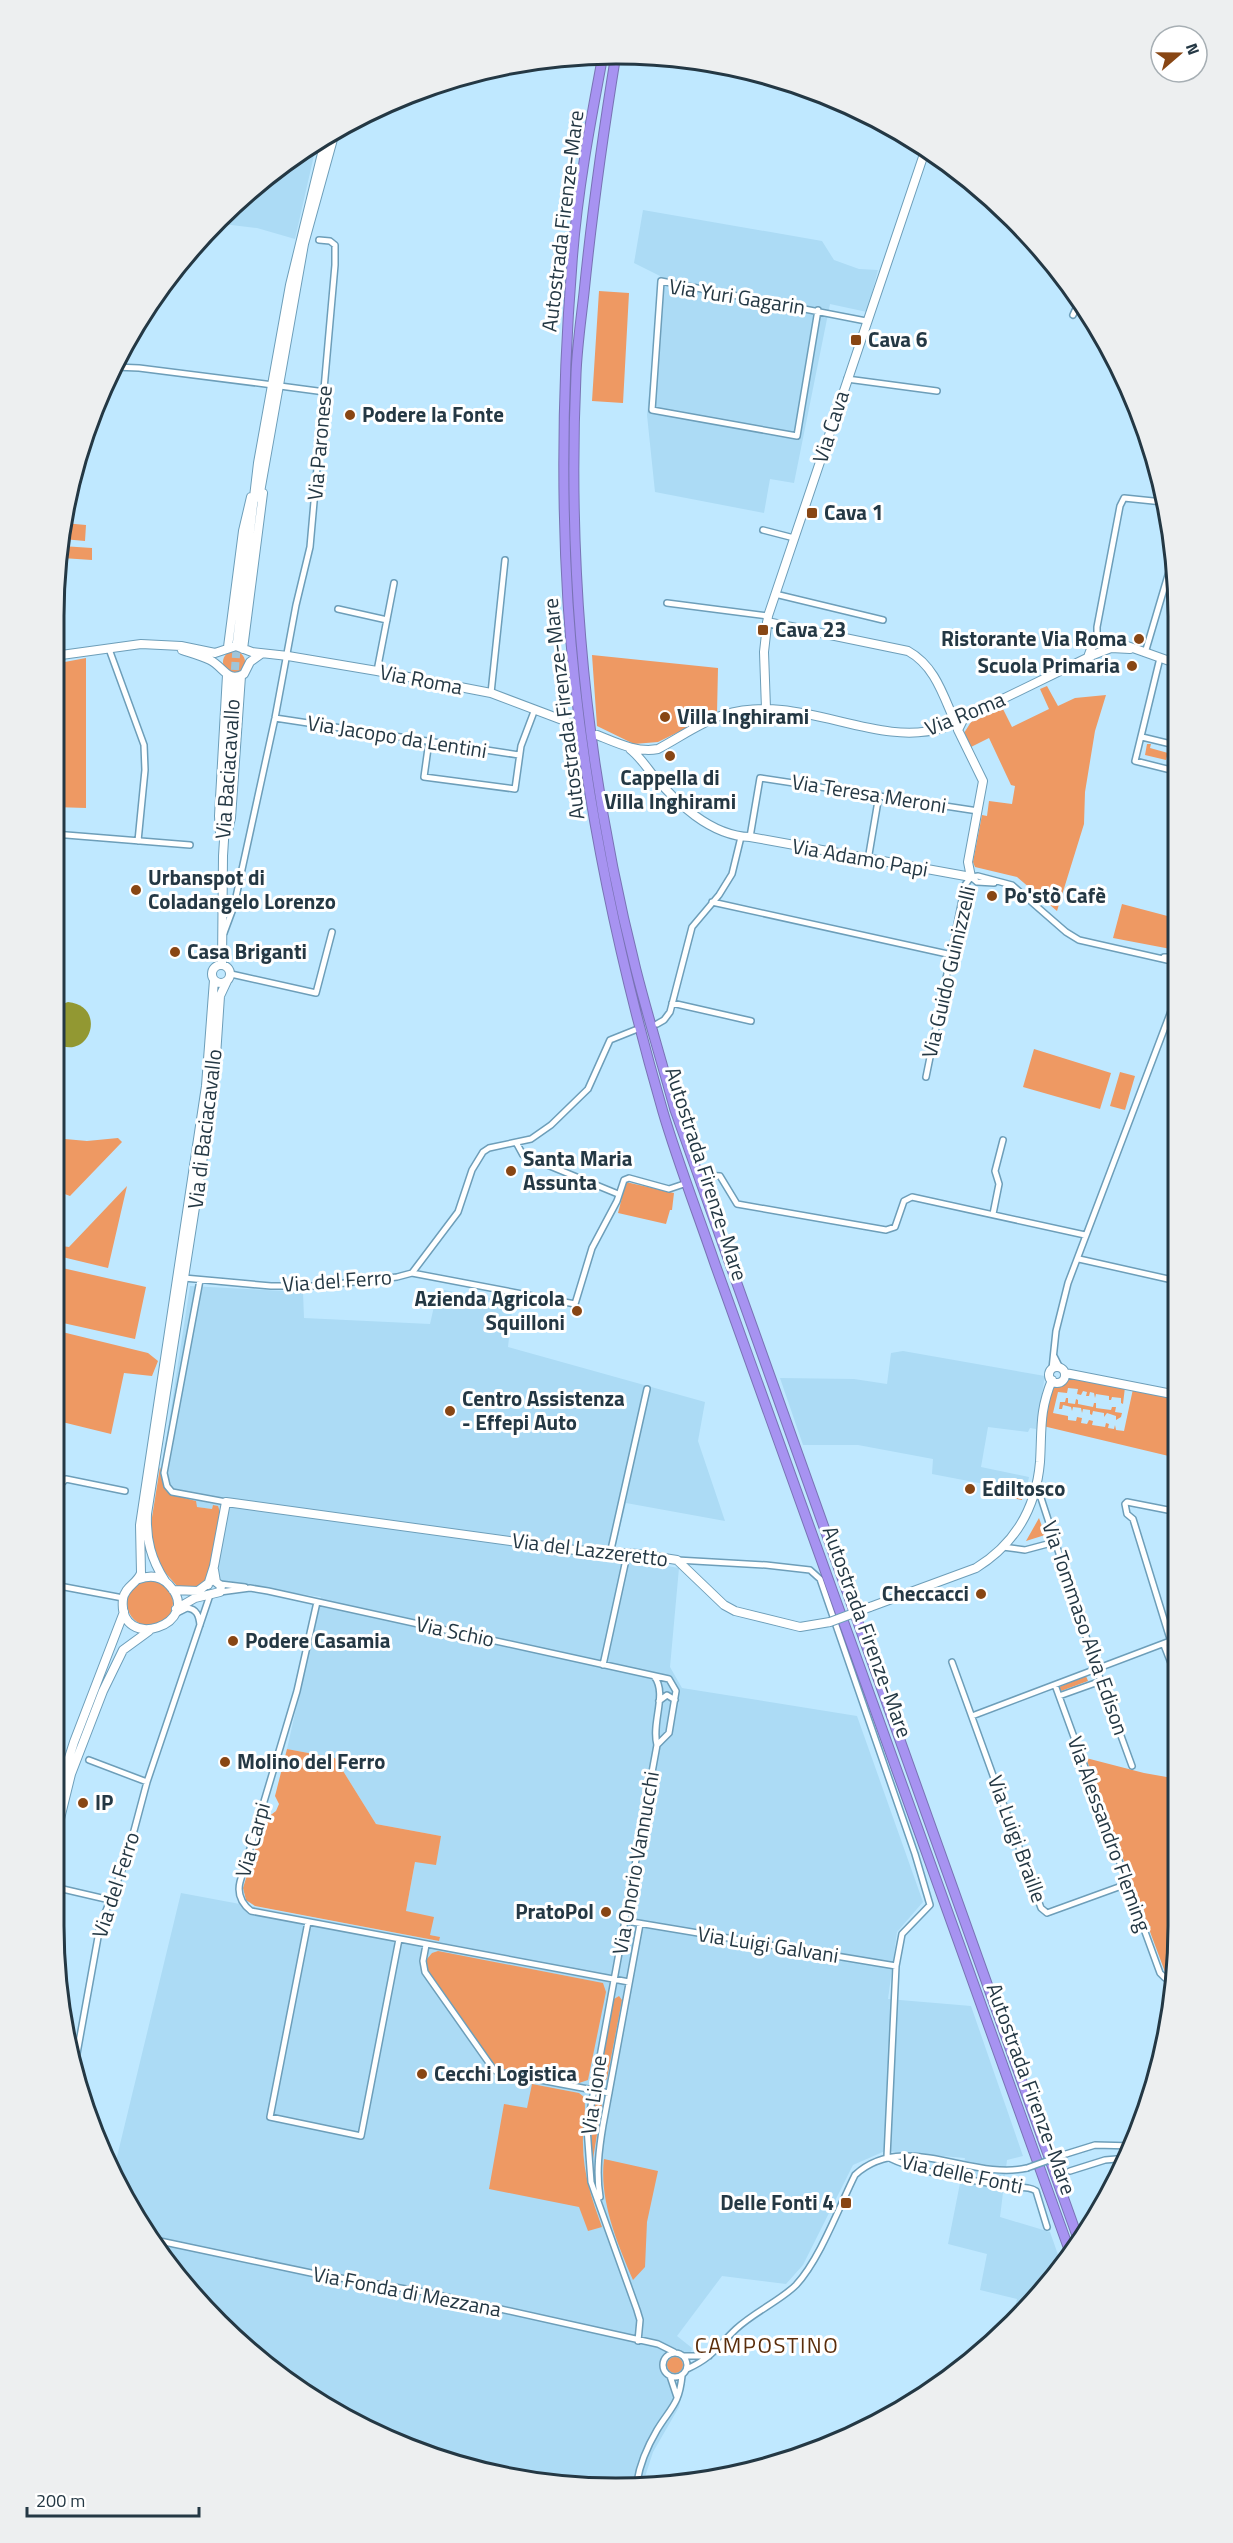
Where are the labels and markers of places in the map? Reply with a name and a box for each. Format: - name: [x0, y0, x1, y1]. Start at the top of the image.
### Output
- place label: Cava 6: [868, 323, 928, 355]
- marker: Cava 6: [849, 333, 863, 347]
- place label: Podere la Fonte: [362, 398, 504, 430]
- marker: Podere la Fonte: [343, 408, 357, 422]
- place label: Cava 1: [824, 496, 883, 528]
- marker: Cava 1: [805, 506, 819, 520]
- place label: Cava 23: [775, 613, 846, 645]
- place label: Ristorante Via Roma: [941, 622, 1127, 654]
- marker: Cava 23: [756, 623, 770, 637]
- marker: Ristorante Via Roma: [1132, 632, 1146, 646]
- place label: Scuola Primaria: [977, 649, 1120, 681]
- marker: Scuola Primaria: [1125, 659, 1139, 673]
- place label: Villa Inghirami: [677, 700, 809, 732]
- marker: Villa Inghirami: [658, 710, 672, 724]
- marker: Cappella di Villa Inghirami: [663, 749, 677, 763]
- place label: Cappella di Villa Inghirami: [604, 761, 736, 817]
- place label: Urbanspot di Coladangelo Lorenzo: [148, 861, 336, 917]
- place label: Po'stò Cafè: [1004, 879, 1106, 911]
- marker: Urbanspot di Coladangelo Lorenzo: [129, 883, 143, 897]
- marker: Po'stò Cafè: [985, 889, 999, 903]
- place label: Casa Briganti: [187, 935, 307, 967]
- marker: Casa Briganti: [168, 945, 182, 959]
- place label: Santa Maria Assunta: [523, 1142, 633, 1198]
- marker: Santa Maria Assunta: [504, 1164, 518, 1178]
- place label: Azienda Agricola Squilloni: [414, 1282, 565, 1338]
- marker: Azienda Agricola Squilloni: [570, 1304, 584, 1318]
- place label: Centro Assistenza - Effepi Auto: [462, 1382, 625, 1438]
- marker: Centro Assistenza - Effepi Auto: [443, 1404, 457, 1418]
- place label: Ediltosco: [982, 1472, 1065, 1504]
- marker: Ediltosco: [963, 1482, 977, 1496]
- place label: Checcacci: [882, 1577, 969, 1609]
- marker: Checcacci: [974, 1587, 988, 1601]
- place label: Podere Casamia: [245, 1624, 391, 1656]
- marker: Podere Casamia: [226, 1634, 240, 1648]
- place label: Molino del Ferro: [237, 1745, 385, 1777]
- marker: Molino del Ferro: [218, 1755, 232, 1769]
- place label: IP: [95, 1786, 113, 1818]
- marker: IP: [76, 1796, 90, 1810]
- place label: PratoPol: [515, 1895, 594, 1927]
- marker: PratoPol: [599, 1905, 613, 1919]
- place label: Cecchi Logistica: [434, 2057, 577, 2089]
- marker: Cecchi Logistica: [415, 2067, 429, 2081]
- place label: Delle Fonti 4: [720, 2186, 834, 2218]
- marker: Delle Fonti 4: [839, 2196, 853, 2210]

